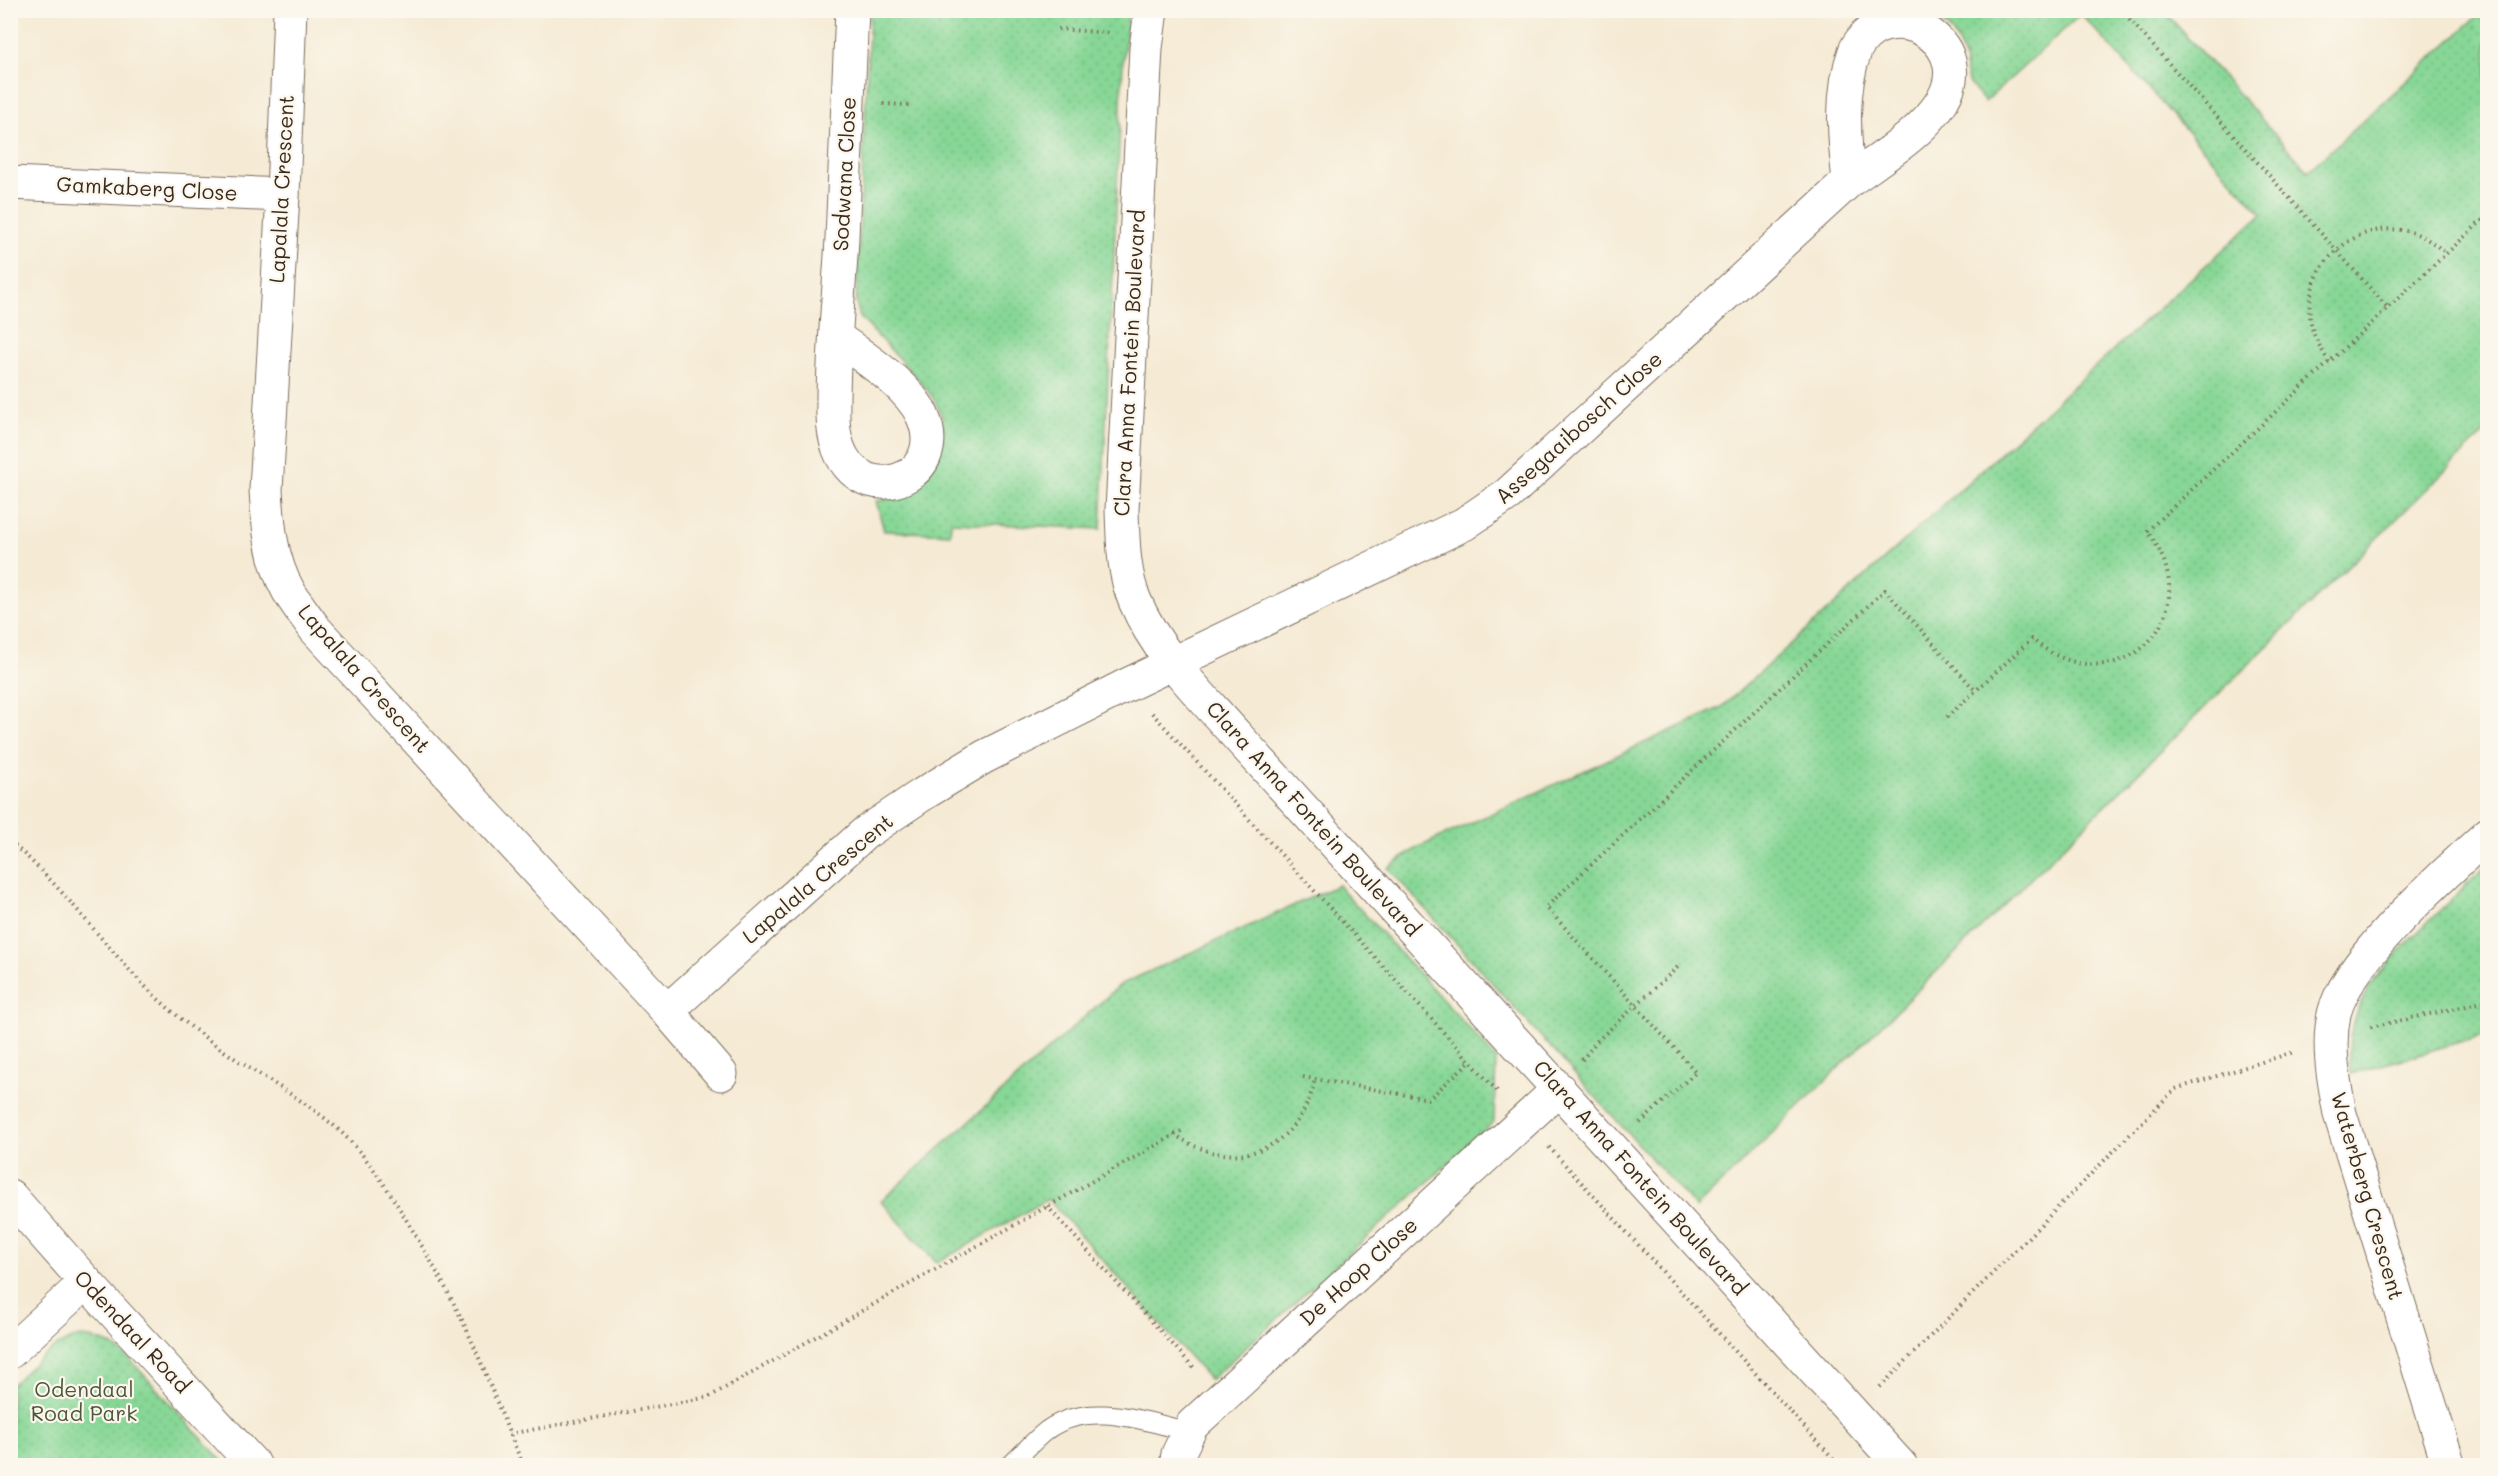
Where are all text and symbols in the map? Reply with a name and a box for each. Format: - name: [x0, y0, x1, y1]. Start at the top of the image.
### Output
- street label: Lapalala Crescent: [262, 94, 299, 284]
- street label: Sodwana Close: [826, 96, 861, 252]
- street label: Gamkaberg Close: [56, 169, 238, 206]
- street label: Clara Anna Fontein Boulevard: [1107, 209, 1150, 517]
- street label: Assegaaibosch Close: [1489, 345, 1667, 509]
- street label: Lapalala Crescent: [293, 598, 437, 758]
- street label: Clara Anna Fontein Boulevard: [1201, 695, 1427, 941]
- street label: Lapalala Crescent: [736, 807, 898, 949]
- street label: Clara Anna Fontein Boulevard: [1528, 1054, 1754, 1300]
- street label: Waterberg Crescent: [2326, 1088, 2411, 1303]
- street label: De Hoop Close: [1293, 1211, 1423, 1331]
- street label: Odendaal Road: [69, 1264, 197, 1398]
- park label: Odendaal Road Park: [31, 1375, 137, 1426]

